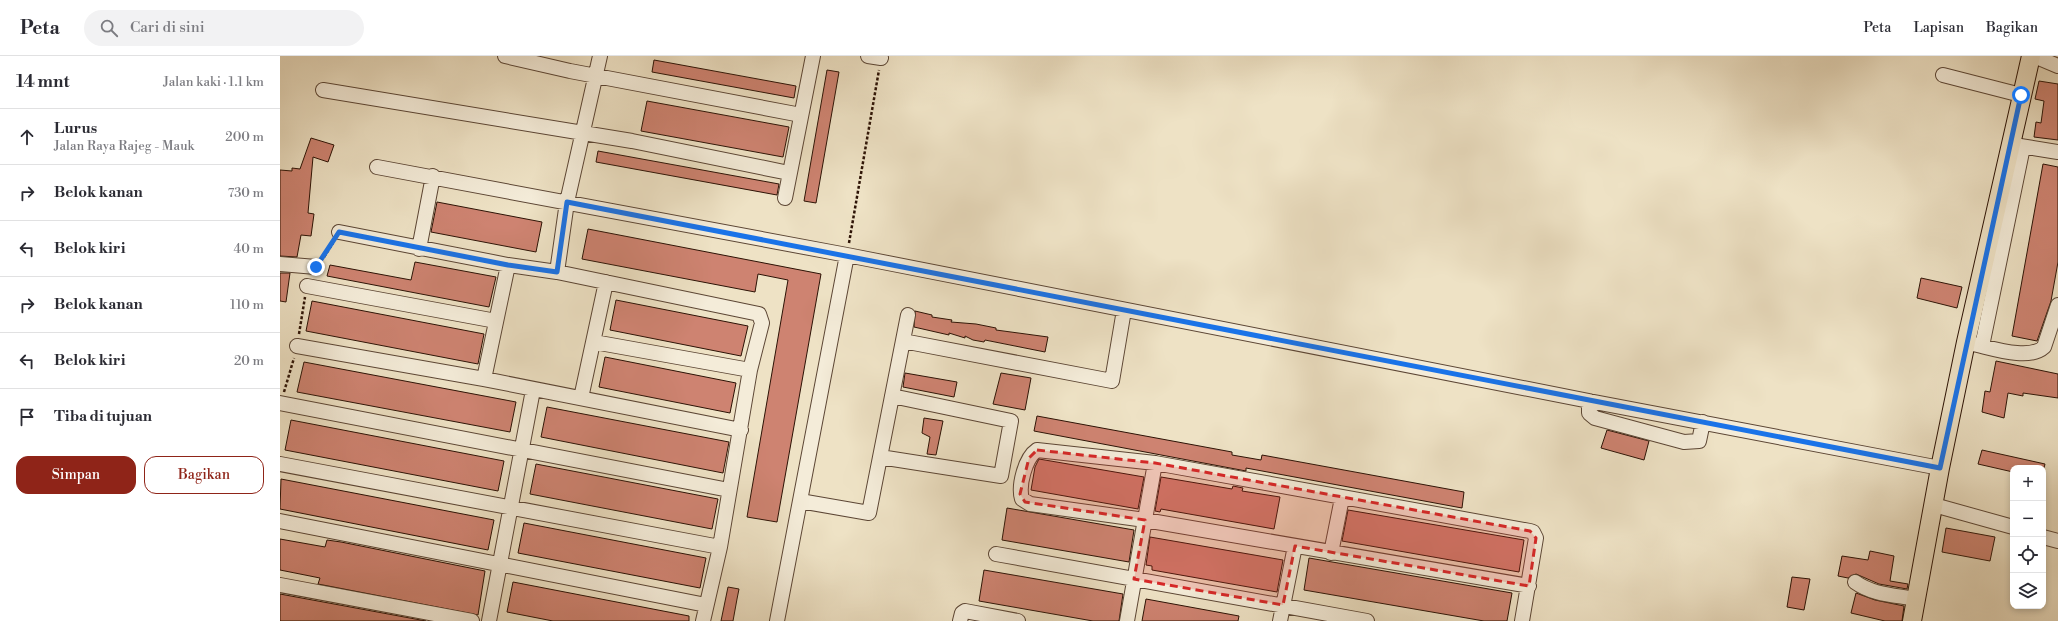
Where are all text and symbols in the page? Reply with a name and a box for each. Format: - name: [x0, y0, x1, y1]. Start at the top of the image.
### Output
- search box: [84, 10, 364, 46]
- text: Peta: [20, 16, 60, 40]
- icon: search: [98, 17, 120, 39]
- text: Cari di sini: [130, 18, 205, 37]
- text: Peta: [1863, 19, 1891, 37]
- text: Lapisan: [1913, 19, 1964, 37]
- text: Bagikan: [1986, 19, 2038, 37]
- text: 14 mnt: [16, 71, 69, 93]
- text: Jalan kaki · 1.1 km: [163, 74, 264, 90]
- route start: [2012, 86, 2030, 104]
- text: Lurus: [54, 119, 97, 138]
- icon: ahead: [16, 126, 38, 148]
- text: 200 m: [225, 129, 264, 145]
- text: Jalan Raya Rajeg - Mauk: [54, 138, 194, 154]
- icon: right: [16, 182, 38, 204]
- text: Belok kanan: [54, 183, 143, 202]
- text: 730 m: [228, 185, 264, 201]
- icon: left: [16, 238, 38, 260]
- text: Belok kiri: [54, 239, 125, 258]
- text: 40 m: [234, 241, 264, 257]
- route end: [307, 258, 325, 276]
- icon: right: [16, 294, 38, 316]
- text: Belok kanan: [54, 295, 143, 314]
- text: 110 m: [230, 297, 264, 313]
- icon: left: [16, 350, 38, 372]
- text: Belok kiri: [54, 351, 125, 370]
- text: 20 m: [234, 353, 264, 369]
- icon: arrive: [16, 406, 38, 428]
- text: Tiba di tujuan: [54, 407, 152, 426]
- button: Simpan: [16, 456, 136, 494]
- button: Bagikan: [144, 456, 264, 494]
- map controls: [2010, 465, 2046, 609]
- button: +: [2010, 465, 2046, 501]
- button: −: [2010, 501, 2046, 537]
- button: locate: [2010, 537, 2046, 573]
- button: layers: [2010, 573, 2046, 609]

